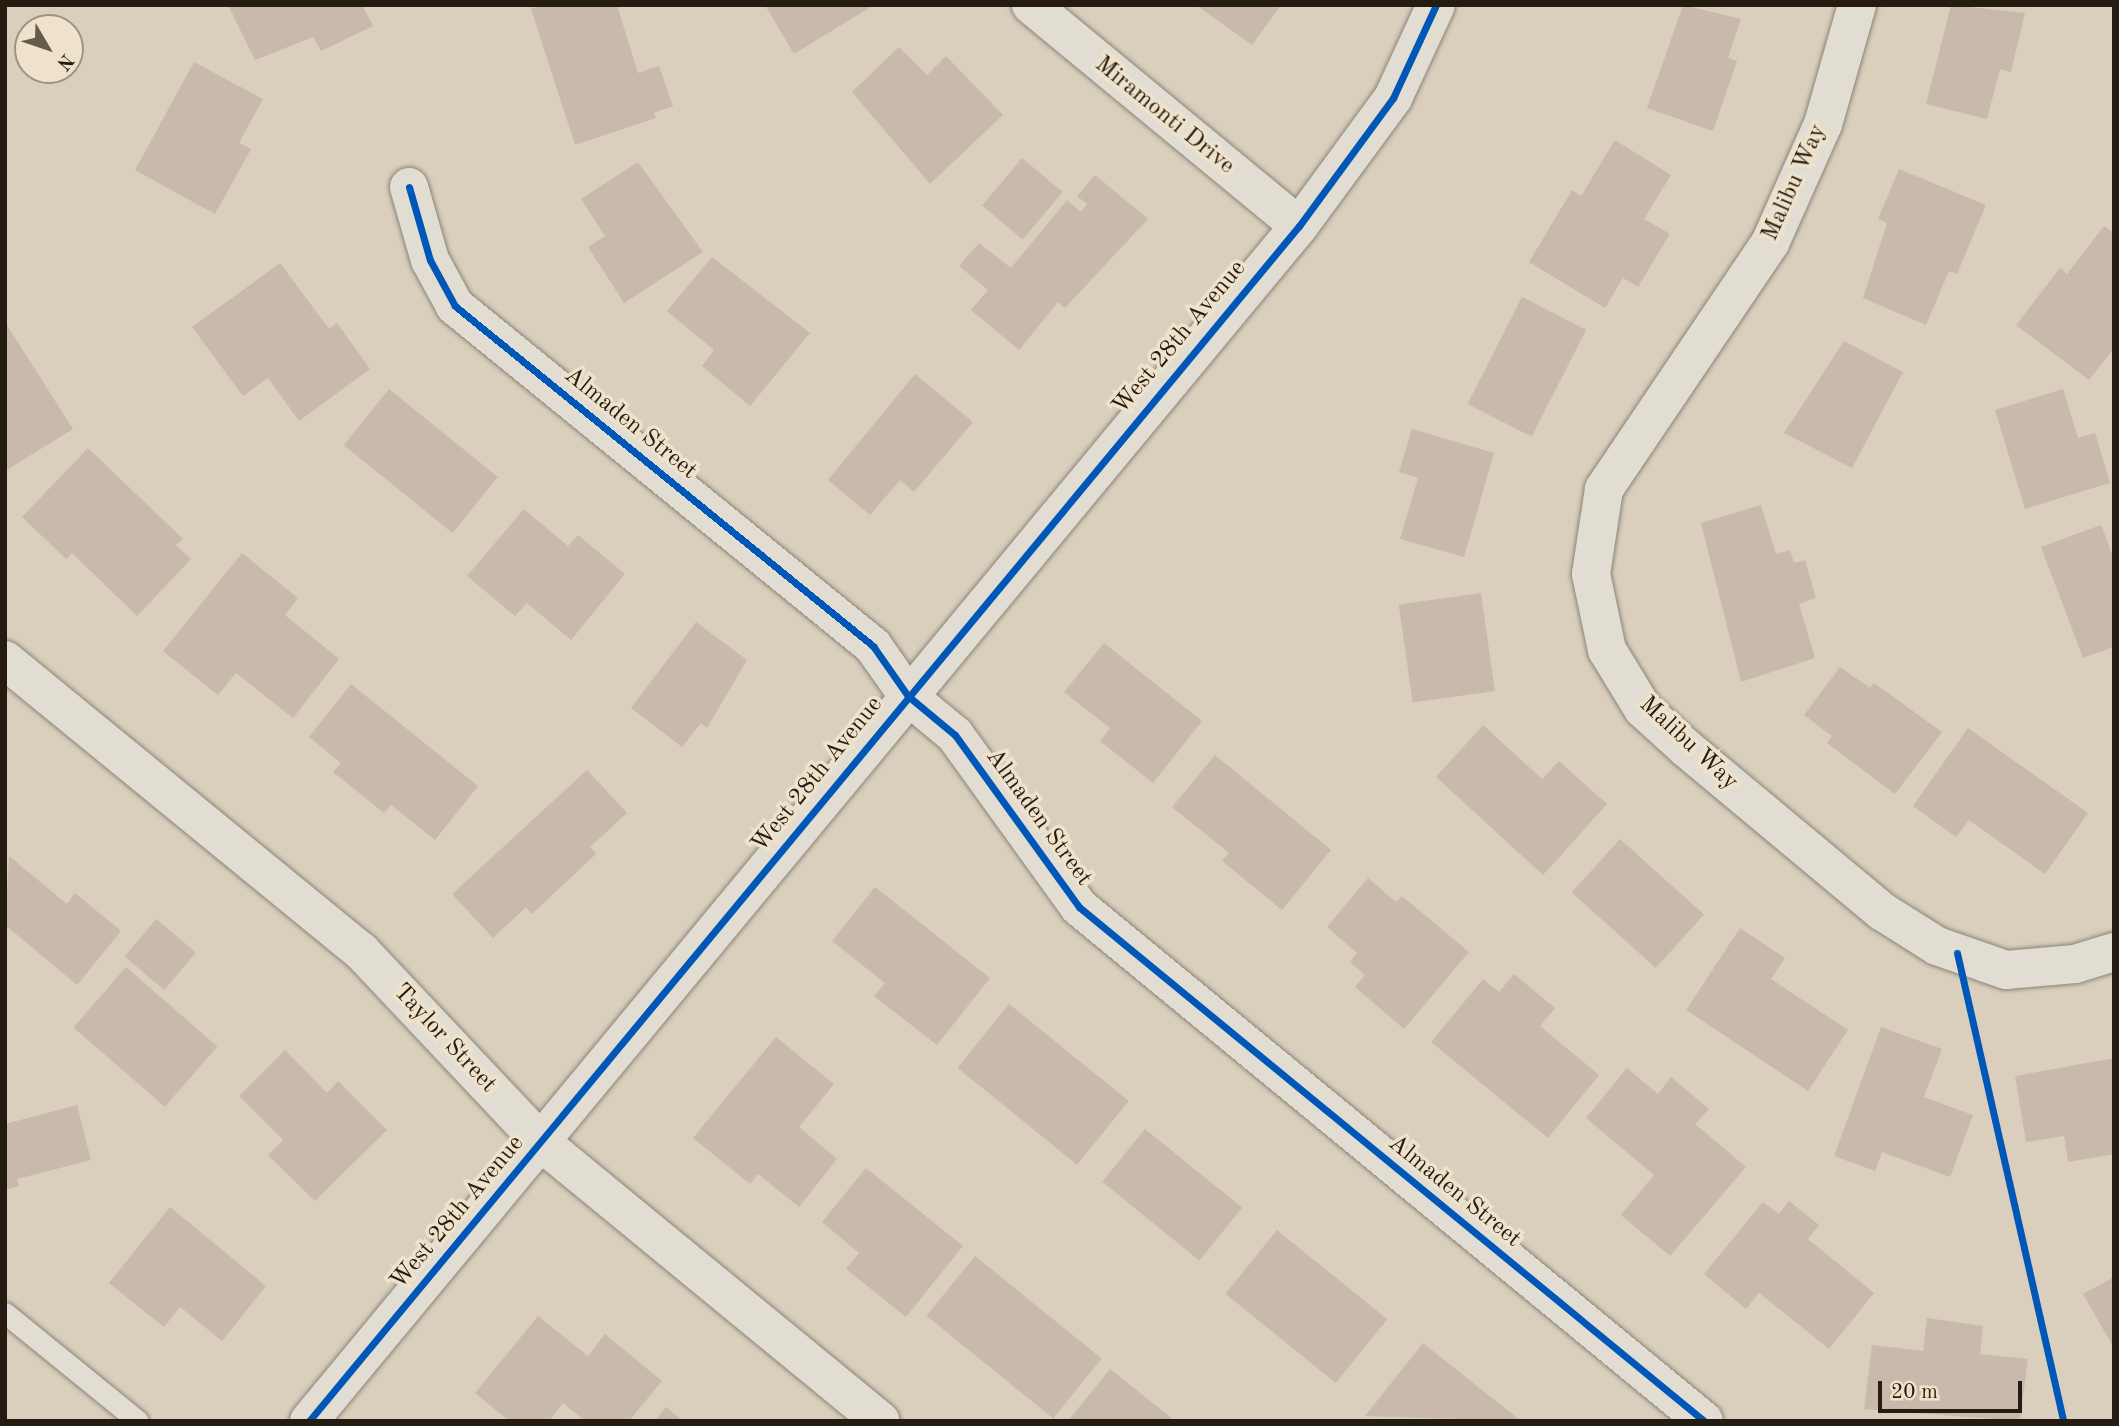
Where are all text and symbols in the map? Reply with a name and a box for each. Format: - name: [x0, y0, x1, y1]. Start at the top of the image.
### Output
- north arrow: [14, 14, 84, 84]
- text: N: [52, 50, 76, 73]
- street label: Miramonti Drive: [1088, 51, 1240, 181]
- street label: Malibu Way: [1756, 120, 1834, 246]
- street label: West 28th Avenue: [1107, 255, 1253, 421]
- street label: Almaden Street: [558, 362, 702, 486]
- street label: West 28th Avenue: [746, 691, 890, 859]
- street label: Malibu Way: [1633, 691, 1743, 797]
- street label: Almaden Street: [979, 744, 1097, 892]
- street label: Taylor Street: [386, 978, 502, 1100]
- street label: West 28th Avenue: [385, 1130, 531, 1296]
- street label: Almaden Street: [1382, 1130, 1526, 1254]
- scale bar: [1881, 1366, 2024, 1410]
- text: 20 m: [1891, 1382, 1938, 1403]

